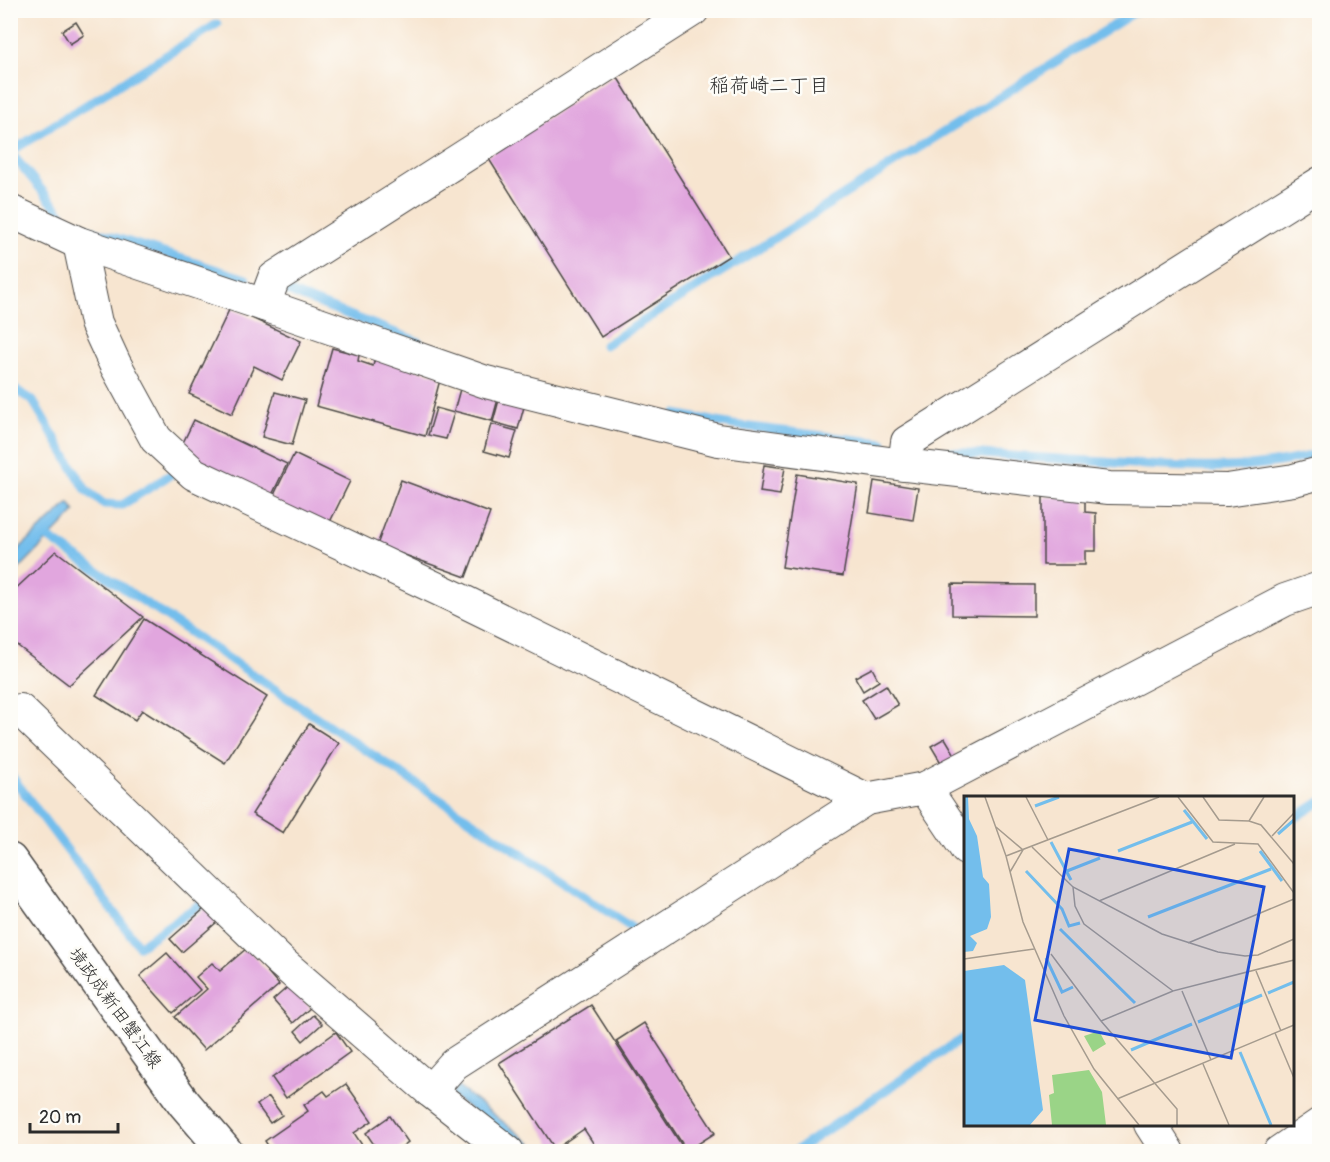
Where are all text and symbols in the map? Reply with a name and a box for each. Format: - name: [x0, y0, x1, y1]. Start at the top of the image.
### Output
- district label: 稲荷崎二丁目: [709, 73, 829, 98]
- inset map: [964, 796, 1294, 1126]
- street label: 境政成新田蟹江線: [63, 943, 167, 1073]
- scale bar: [30, 1096, 118, 1134]
- text: 20 m: [39, 1106, 81, 1129]

